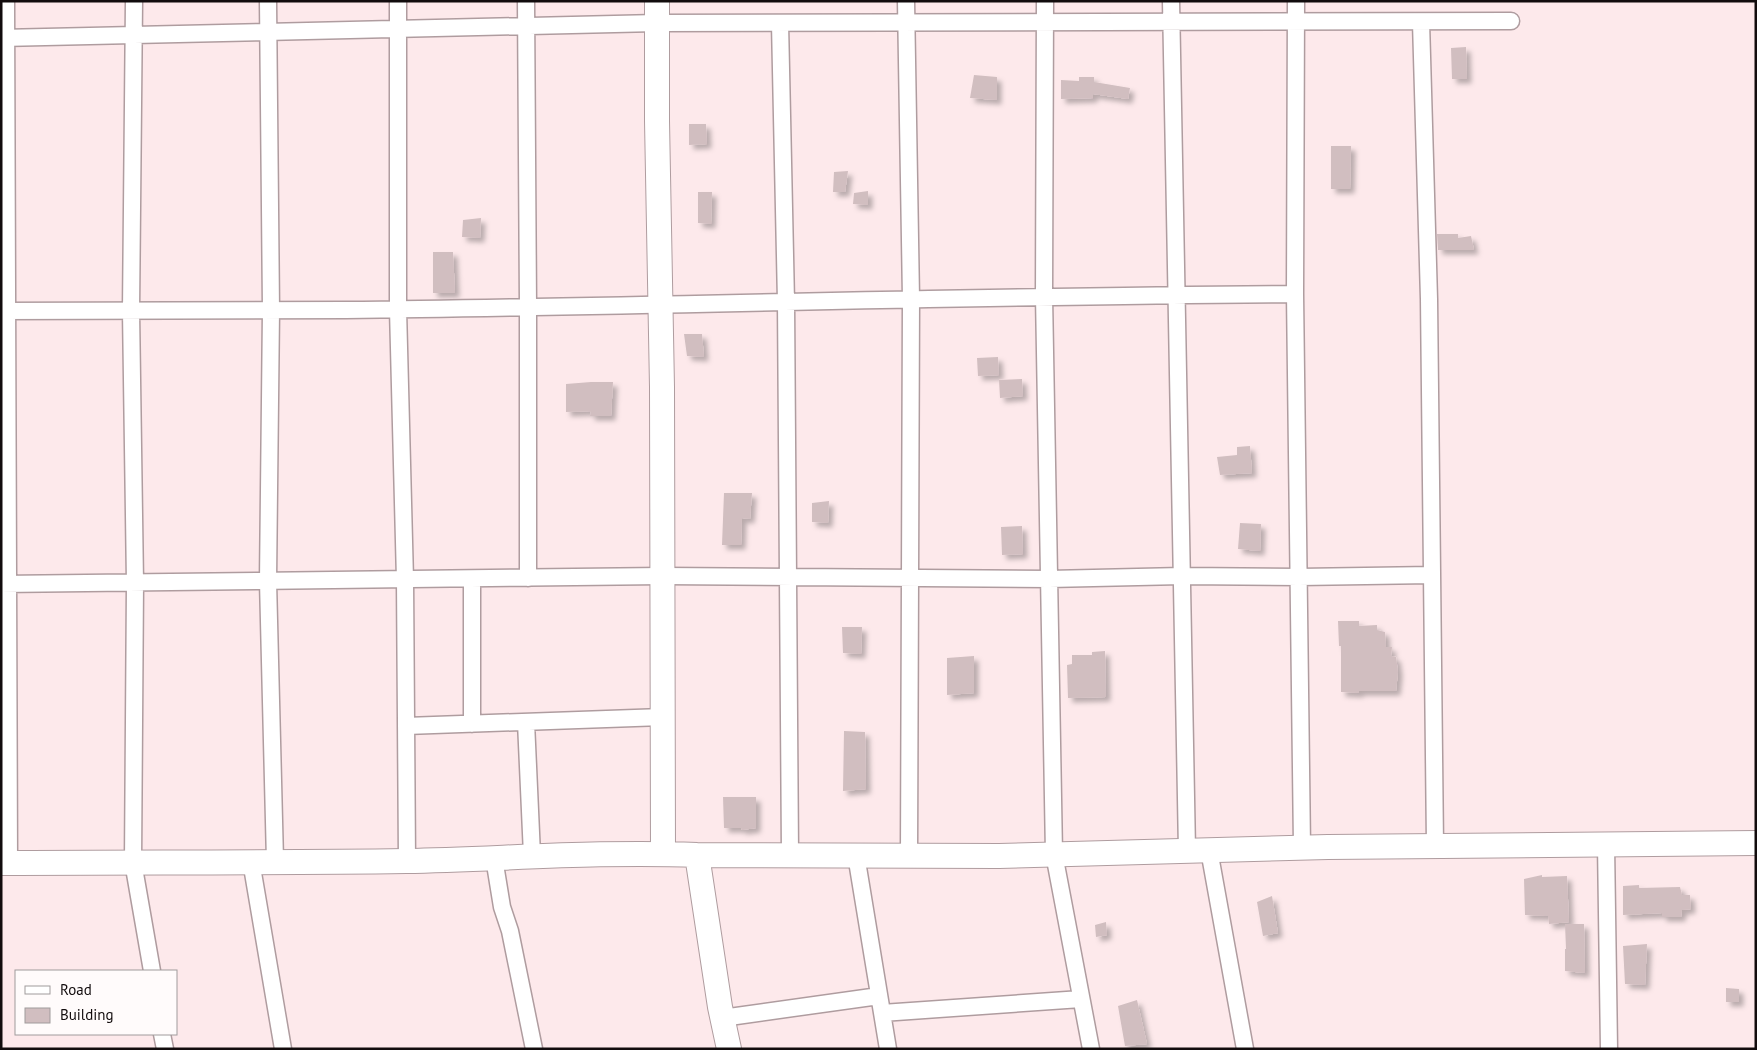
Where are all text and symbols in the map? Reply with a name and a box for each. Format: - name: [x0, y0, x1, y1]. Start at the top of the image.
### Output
- legend: [15, 970, 178, 1035]
- text: Road: [60, 980, 92, 999]
- text: Building: [60, 1005, 114, 1024]

